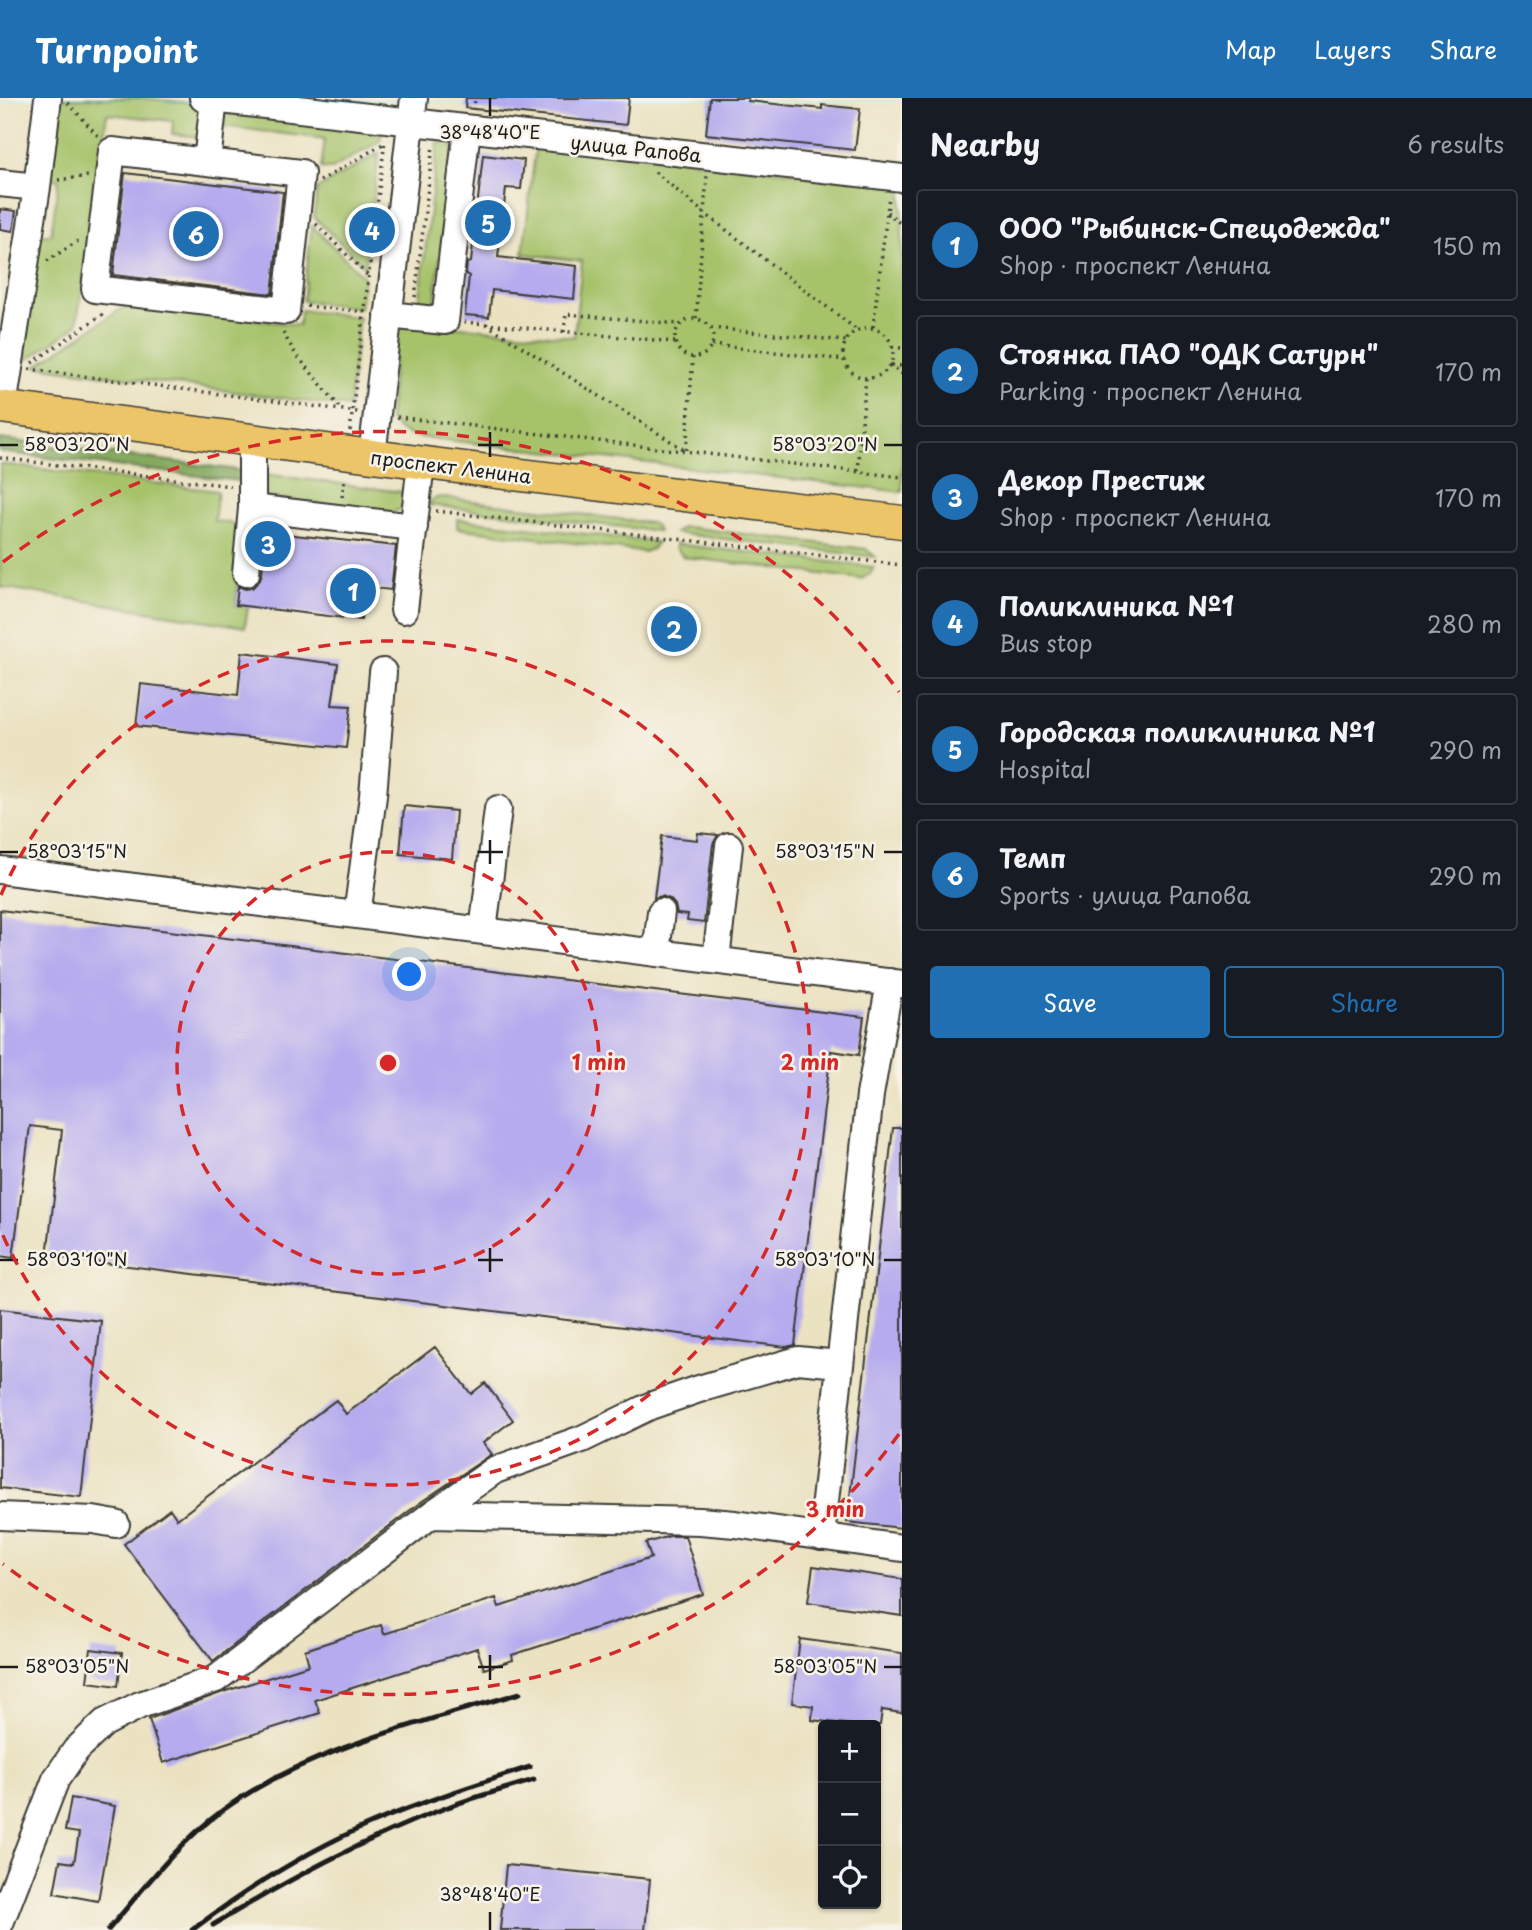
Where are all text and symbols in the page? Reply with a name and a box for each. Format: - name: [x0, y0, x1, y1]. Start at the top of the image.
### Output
- text: Turnpoint: [35, 24, 199, 74]
- text: Map: [1225, 31, 1276, 67]
- text: Layers: [1314, 31, 1391, 67]
- text: Share: [1429, 31, 1497, 67]
- text: 38°48'40"E: [439, 118, 541, 145]
- text: Nearby: [930, 121, 1040, 166]
- text: 6 results: [1408, 126, 1504, 161]
- street label: улица Рапова: [569, 127, 703, 169]
- pin: 5: [465, 197, 511, 249]
- pin: 4: [349, 204, 395, 256]
- pin: 6: [173, 208, 219, 260]
- text: ООО "Рыбинск-Спецодежда": [999, 208, 1391, 247]
- text: 1: [950, 228, 961, 263]
- text: 150 m: [1433, 228, 1502, 263]
- text: Shop · проспект Ленина: [999, 247, 1270, 282]
- text: Стоянка ПАО "ОДК Сатурн": [999, 334, 1378, 373]
- text: 2: [947, 354, 963, 389]
- text: 170 m: [1435, 354, 1502, 389]
- text: Parking · проспект Ленина: [999, 373, 1302, 408]
- text: 58°03'20"N: [24, 430, 130, 457]
- text: 58°03'20"N: [772, 430, 878, 457]
- street label: проспект Ленина: [369, 442, 533, 490]
- text: Декор Престиж: [999, 460, 1205, 499]
- text: 3: [947, 480, 963, 515]
- text: 170 m: [1435, 480, 1502, 515]
- text: Shop · проспект Ленина: [999, 499, 1270, 534]
- pin: 3: [245, 518, 291, 570]
- pin: 1: [330, 565, 376, 617]
- text: Поликлиника №1: [999, 586, 1234, 625]
- pin: 2: [651, 603, 697, 655]
- text: 4: [947, 606, 963, 641]
- text: 280 m: [1427, 606, 1502, 641]
- text: Bus stop: [999, 625, 1093, 660]
- text: Городская поликлиника №1: [999, 712, 1375, 751]
- text: 5: [948, 732, 962, 767]
- text: 290 m: [1429, 732, 1502, 767]
- text: Hospital: [999, 751, 1091, 786]
- text: 58°03'15"N: [27, 837, 127, 864]
- text: 58°03'15"N: [775, 837, 875, 864]
- text: Темп: [999, 838, 1066, 877]
- text: 6: [947, 858, 963, 893]
- text: 290 m: [1429, 858, 1502, 893]
- text: Sports · улица Рапова: [999, 877, 1251, 912]
- your location: [392, 957, 426, 991]
- button: Save: [930, 966, 1210, 1038]
- button: Share: [1224, 966, 1504, 1038]
- text: 1 min: [572, 1045, 626, 1077]
- text: 2 min: [781, 1045, 839, 1077]
- centre of rings: [376, 1051, 400, 1075]
- text: 58°03'10"N: [26, 1245, 128, 1272]
- text: 58°03'10"N: [774, 1245, 876, 1272]
- text: 3 min: [805, 1492, 865, 1524]
- text: 58°03'05"N: [25, 1652, 129, 1679]
- text: 58°03'05"N: [773, 1652, 877, 1679]
- map controls: [818, 1720, 881, 1909]
- button: +: [818, 1720, 881, 1783]
- button: −: [818, 1783, 881, 1846]
- button: locate: [818, 1846, 881, 1909]
- text: 38°48'40"E: [439, 1880, 541, 1907]

